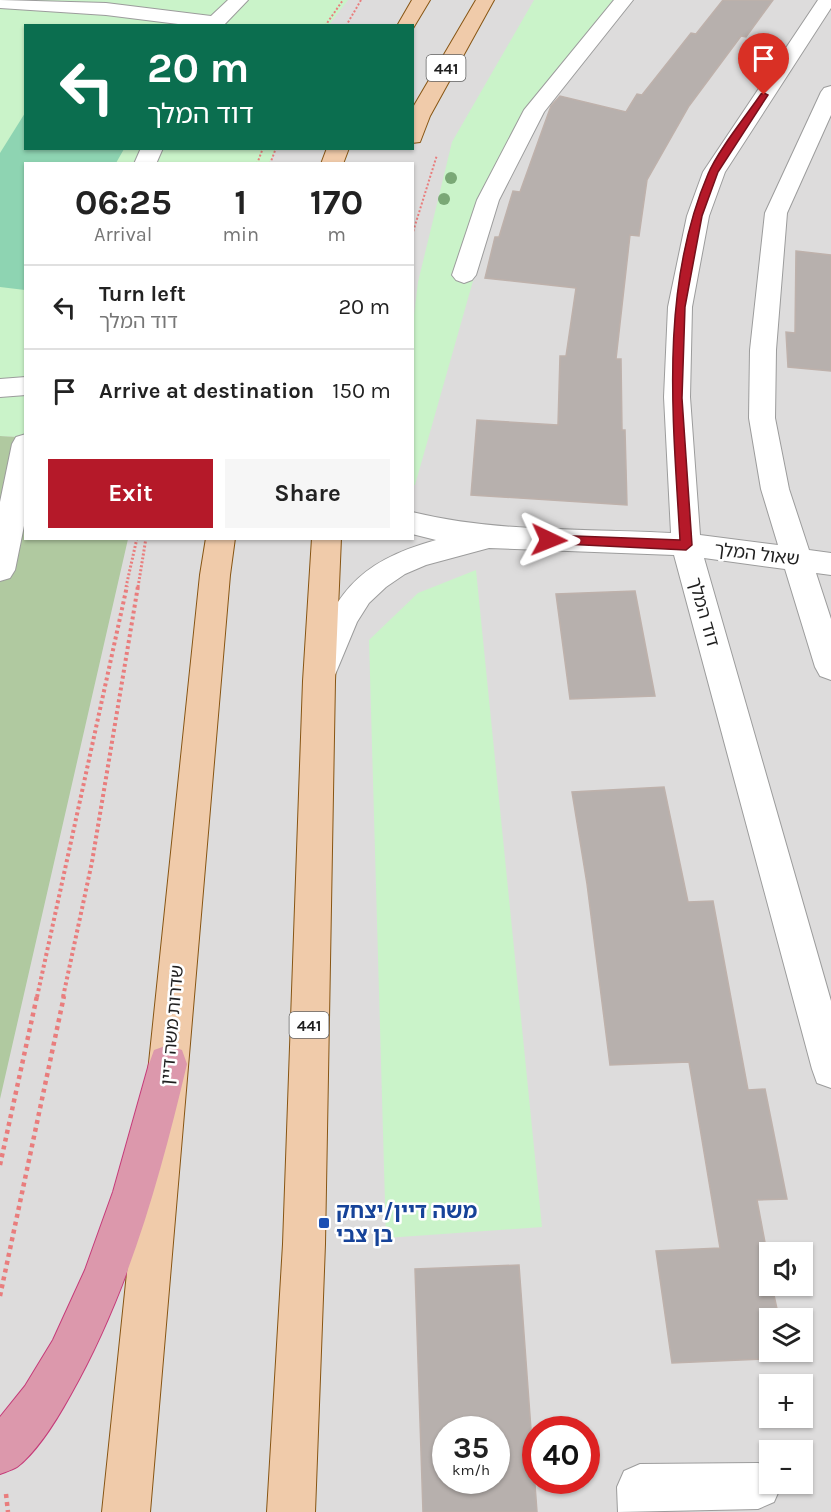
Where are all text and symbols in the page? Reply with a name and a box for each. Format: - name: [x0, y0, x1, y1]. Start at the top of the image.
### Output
- pin: [738, 33, 789, 95]
- icon: arrive: [747, 42, 780, 75]
- text: 20 m: [147, 43, 249, 93]
- icon: left: [48, 48, 126, 126]
- road number: 441: [426, 55, 466, 81]
- text: דוד המלך: [147, 98, 254, 130]
- text: 06:25: [75, 181, 172, 223]
- text: 1: [234, 181, 247, 223]
- text: 170: [310, 181, 363, 223]
- text: Arrival: [94, 223, 152, 246]
- text: min: [222, 223, 259, 246]
- text: m: [327, 223, 346, 246]
- text: Turn left: [99, 281, 186, 307]
- icon: left: [48, 291, 81, 324]
- text: 20 m: [338, 294, 390, 320]
- text: דוד המלך: [99, 310, 178, 333]
- icon: arrive: [48, 375, 81, 408]
- text: Arrive at destination: [99, 378, 314, 404]
- text: 150 m: [332, 378, 391, 404]
- button: Exit: [48, 459, 213, 528]
- button: Share: [225, 459, 390, 528]
- position arrow: [517, 508, 581, 572]
- street label: שאול המלך: [713, 538, 801, 570]
- street label: דוד המלך: [684, 575, 724, 649]
- street label: שדרות משה דיין: [156, 964, 188, 1086]
- road number: 441: [290, 1012, 328, 1038]
- place label: משה דיין/יצחק בן צבי: [336, 1199, 478, 1247]
- marker: משה דיין/יצחק בן צבי: [317, 1216, 331, 1230]
- map controls: [759, 1242, 813, 1494]
- button: sound: [759, 1242, 813, 1296]
- button: layers: [759, 1308, 813, 1362]
- button: +: [759, 1374, 813, 1428]
- speed limit sign: 40: [522, 1416, 600, 1494]
- text: 35: [453, 1430, 489, 1466]
- button: −: [759, 1440, 813, 1494]
- text: km/h: [452, 1461, 490, 1479]

